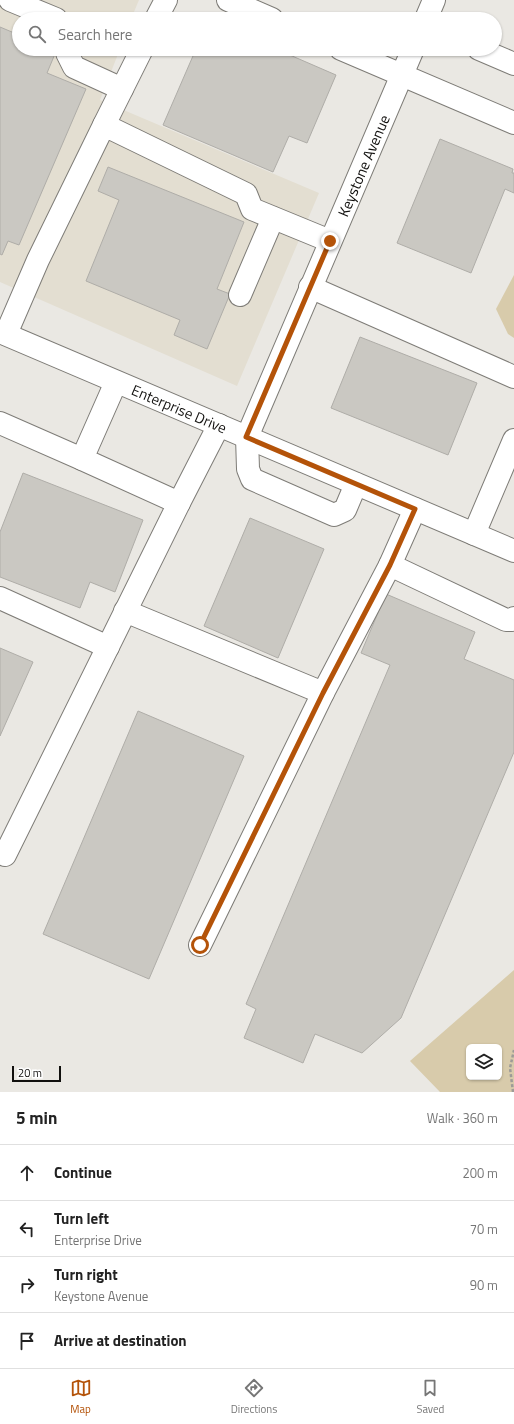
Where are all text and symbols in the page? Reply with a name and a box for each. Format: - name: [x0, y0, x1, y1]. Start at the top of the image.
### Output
- search box: [12, 12, 502, 56]
- icon: search: [26, 23, 48, 45]
- text: Search here: [58, 23, 132, 46]
- street label: Keystone Avenue: [331, 111, 395, 220]
- route end: [321, 232, 339, 250]
- street label: Enterprise Drive: [128, 378, 231, 439]
- route start: [191, 936, 209, 954]
- map controls: [466, 1044, 502, 1080]
- button: layers: [466, 1044, 502, 1080]
- scale bar: [12, 1064, 61, 1083]
- text: 20 m: [18, 1065, 42, 1081]
- text: 5 min: [16, 1105, 57, 1131]
- text: Walk · 360 m: [427, 1108, 498, 1128]
- text: Continue: [54, 1161, 112, 1184]
- icon: ahead: [16, 1162, 38, 1184]
- text: 200 m: [462, 1163, 498, 1183]
- text: Turn left: [54, 1207, 109, 1230]
- icon: left: [16, 1218, 38, 1240]
- text: 70 m: [470, 1219, 498, 1239]
- text: Enterprise Drive: [54, 1230, 142, 1250]
- text: Turn right: [54, 1263, 118, 1286]
- icon: right: [16, 1274, 38, 1296]
- text: 90 m: [470, 1275, 498, 1295]
- text: Keystone Avenue: [54, 1286, 148, 1306]
- text: Arrive at destination: [54, 1329, 187, 1352]
- icon: arrive: [16, 1330, 38, 1352]
- tab: Map: [70, 1377, 92, 1417]
- tab: Directions: [231, 1377, 277, 1417]
- tab: Saved: [416, 1377, 444, 1417]

